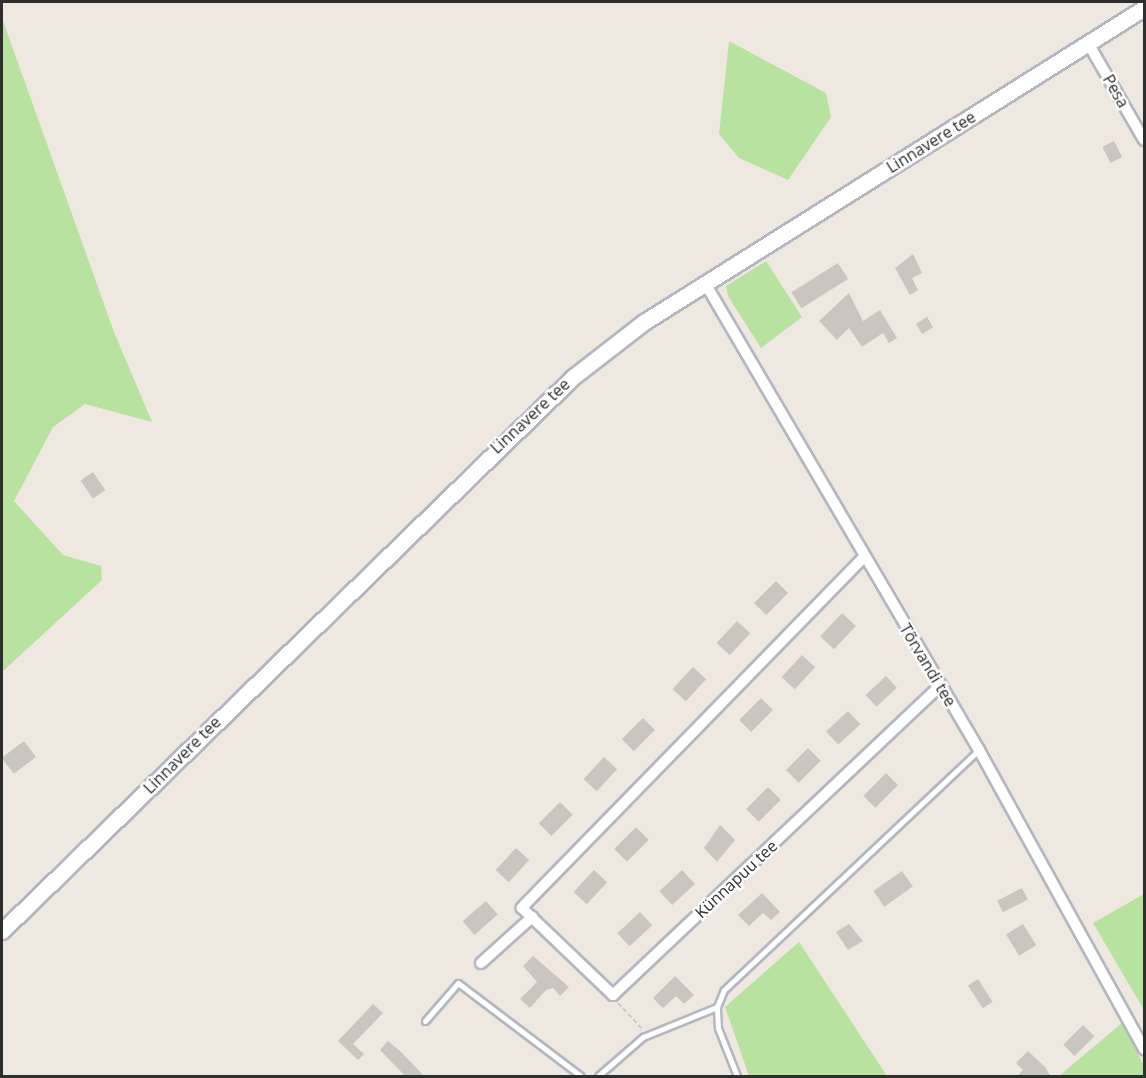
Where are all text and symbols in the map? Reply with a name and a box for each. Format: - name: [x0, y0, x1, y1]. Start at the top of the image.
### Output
- street label: Pesa: [1099, 71, 1133, 111]
- street label: Linnavere tee: [883, 107, 979, 177]
- street label: Linnavere tee: [486, 374, 574, 458]
- street label: Tõrvandi tee: [896, 620, 960, 710]
- street label: Linnavere tee: [139, 712, 225, 798]
- street label: Künnapuu tee: [691, 836, 781, 922]

